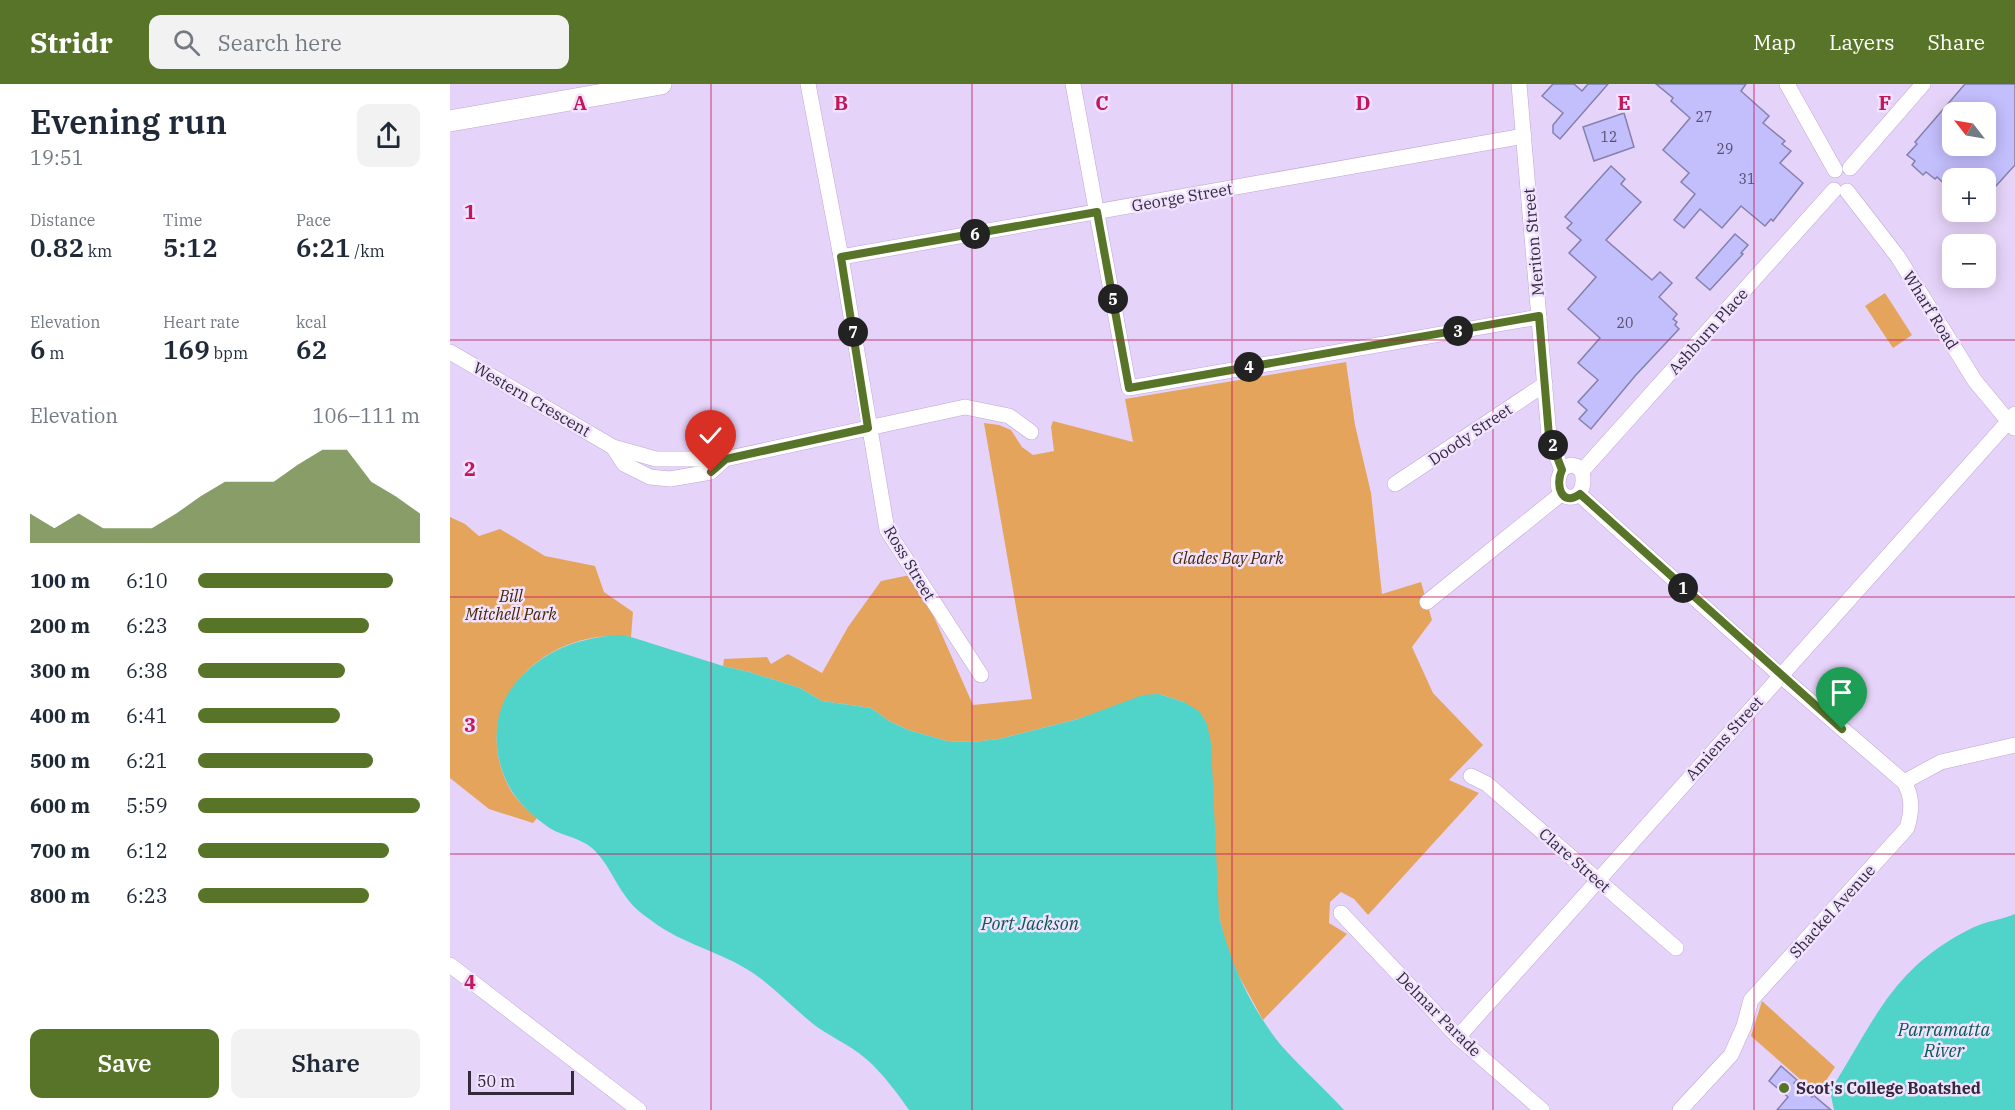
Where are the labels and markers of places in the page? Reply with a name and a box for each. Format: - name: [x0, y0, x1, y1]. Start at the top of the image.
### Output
- pin: 6: [960, 219, 990, 249]
- pin: 5: [1098, 284, 1128, 314]
- pin: 3: [1443, 316, 1473, 346]
- pin: 7: [838, 317, 868, 347]
- pin: 4: [1234, 352, 1264, 382]
- pin: [685, 410, 736, 472]
- pin: 2: [1538, 430, 1568, 460]
- pin: 1: [1668, 573, 1698, 603]
- pin: [1816, 667, 1867, 729]
- place label: Scot's College Boatshed: [1796, 1078, 1981, 1098]
- marker: Scot's College Boatshed: [1777, 1081, 1791, 1095]

